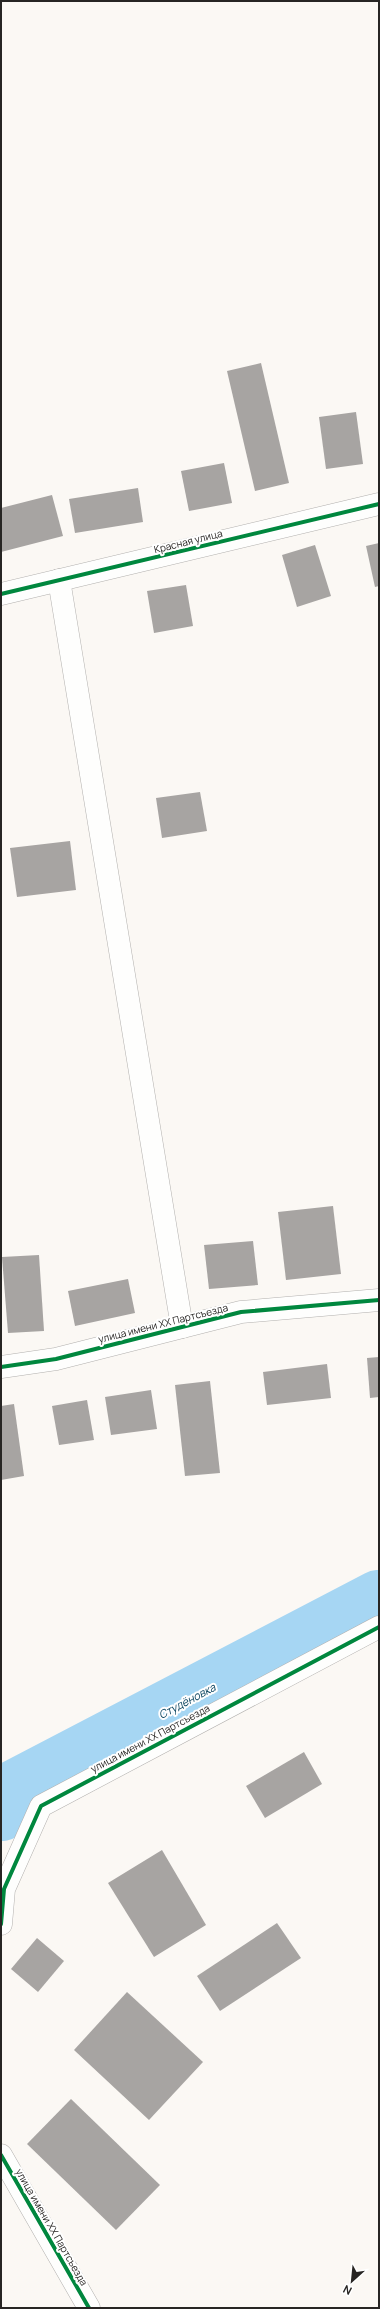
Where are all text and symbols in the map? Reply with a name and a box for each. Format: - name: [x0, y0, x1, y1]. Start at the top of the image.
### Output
- street label: Красная улица: [152, 526, 224, 556]
- street label: улица имени ХХ Партсъезда: [97, 1300, 229, 1346]
- water label: Студёновка: [156, 1679, 219, 1722]
- street label: улица имени ХХ Партсъезда: [88, 1701, 212, 1775]
- street label: улица имени ХХ Партсъезда: [13, 2166, 91, 2288]
- north arrow: [332, 2261, 372, 2301]
- text: N: [340, 2282, 354, 2299]

